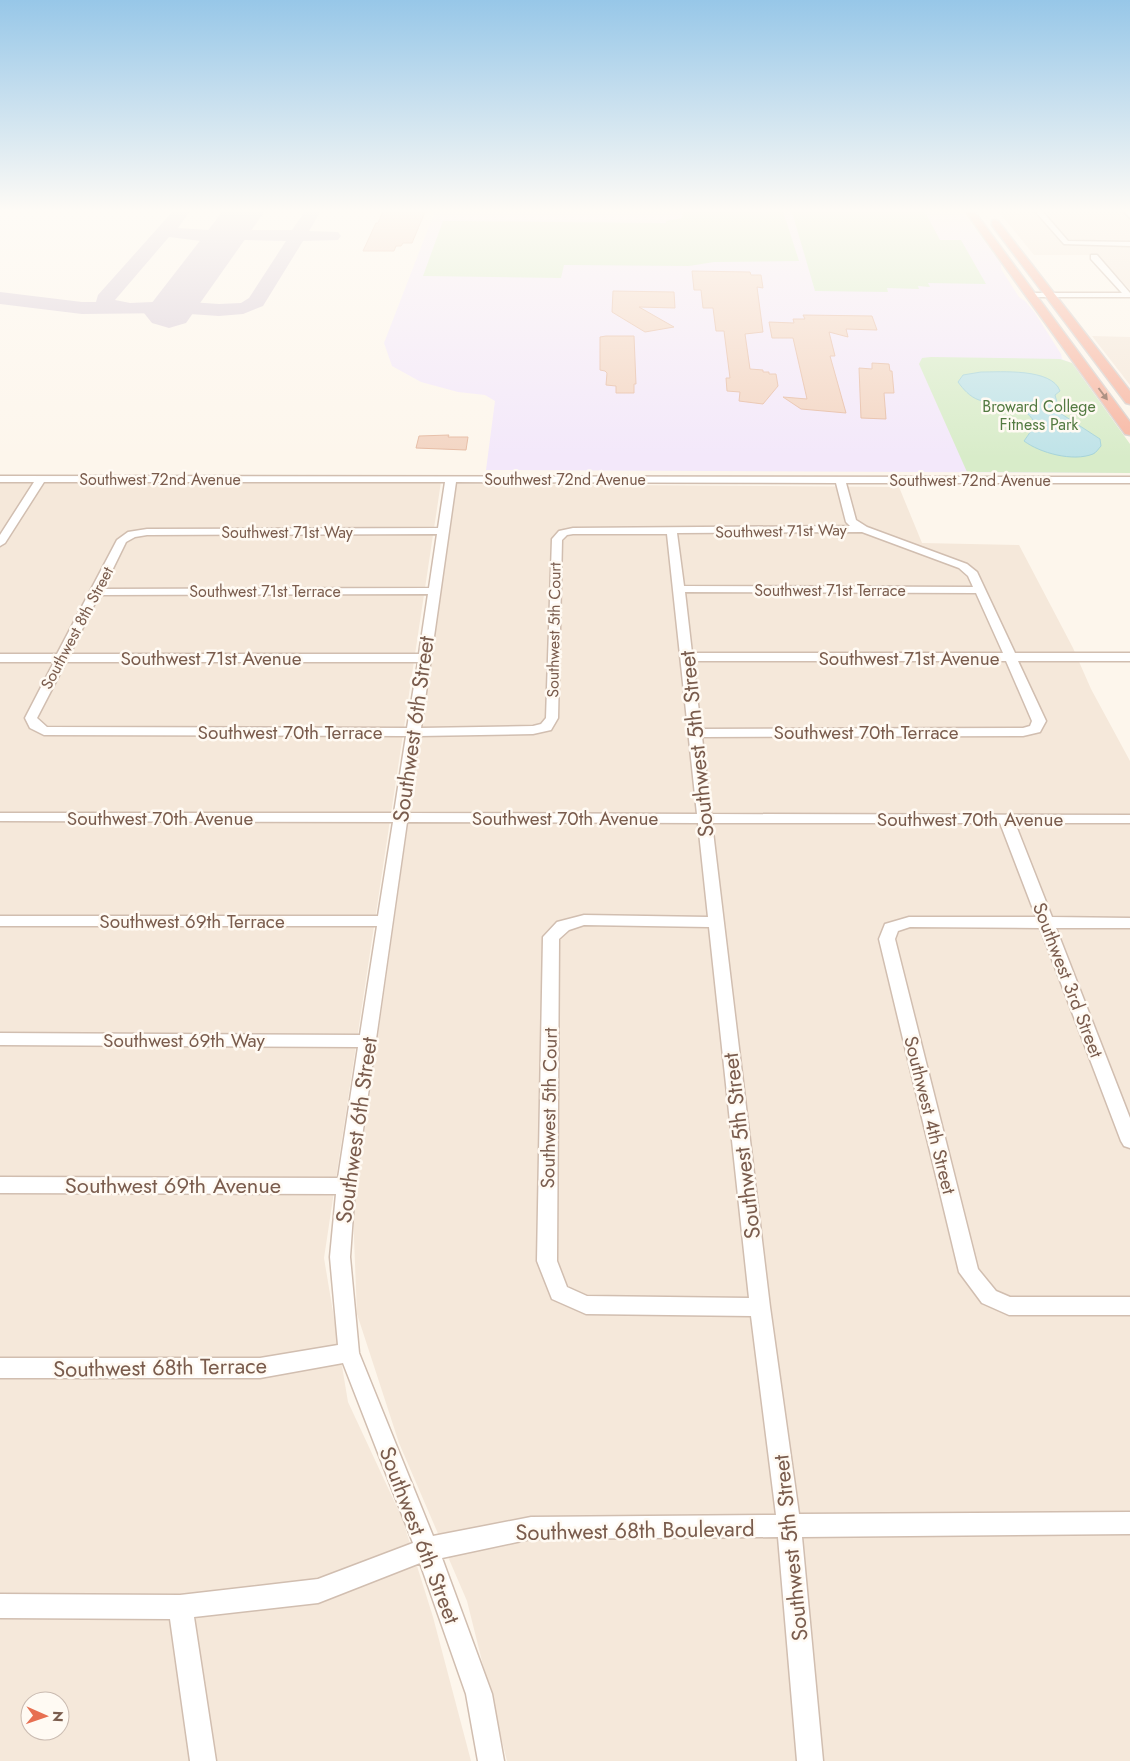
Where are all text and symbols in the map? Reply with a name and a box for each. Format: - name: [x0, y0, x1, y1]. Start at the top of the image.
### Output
- one-way arrow: [1097, 387, 1108, 400]
- park label: Broward College Fitness Park: [982, 395, 1096, 436]
- street label: Southwest 72nd Avenue: [79, 468, 241, 491]
- street label: Southwest 72nd Avenue: [484, 468, 646, 491]
- street label: Southwest 72nd Avenue: [889, 469, 1051, 492]
- street label: Southwest 71st Way: [715, 518, 848, 544]
- street label: Southwest 71st Way: [221, 521, 354, 544]
- street label: Southwest 8th Street: [35, 562, 119, 693]
- street label: Southwest 5th Court: [541, 562, 567, 698]
- street label: Southwest 71st Terrace: [754, 579, 906, 602]
- street label: Southwest 71st Terrace: [189, 580, 341, 603]
- street label: Southwest 6th Street: [384, 633, 442, 824]
- street label: Southwest 71st Avenue: [120, 645, 302, 672]
- street label: Southwest 71st Avenue: [818, 645, 1000, 672]
- street label: Southwest 5th Street: [670, 648, 722, 839]
- street label: Southwest 70th Terrace: [198, 719, 383, 746]
- street label: Southwest 70th Terrace: [774, 719, 959, 746]
- street label: Southwest 70th Avenue: [67, 805, 253, 832]
- street label: Southwest 70th Avenue: [472, 805, 658, 832]
- street label: Southwest 70th Avenue: [877, 806, 1063, 833]
- street label: Southwest 3rd Street: [1026, 898, 1110, 1062]
- street label: Southwest 69th Terrace: [99, 908, 285, 935]
- street label: Southwest 69th Way: [103, 1027, 266, 1054]
- street label: Southwest 5th Court: [534, 1027, 564, 1189]
- street label: Southwest 4th Street: [897, 1033, 963, 1197]
- street label: Southwest 6th Street: [327, 1034, 385, 1225]
- street label: Southwest 5th Street: [714, 1050, 768, 1241]
- street label: Southwest 69th Avenue: [65, 1169, 281, 1201]
- street label: Southwest 68th Terrace: [53, 1349, 267, 1385]
- street label: Southwest 6th Street: [371, 1442, 469, 1629]
- street label: Southwest 5th Street: [764, 1452, 816, 1643]
- street label: Southwest 68th Boulevard: [515, 1512, 755, 1548]
- north arrow: [20, 1691, 70, 1741]
- text: N: [48, 1711, 68, 1722]

